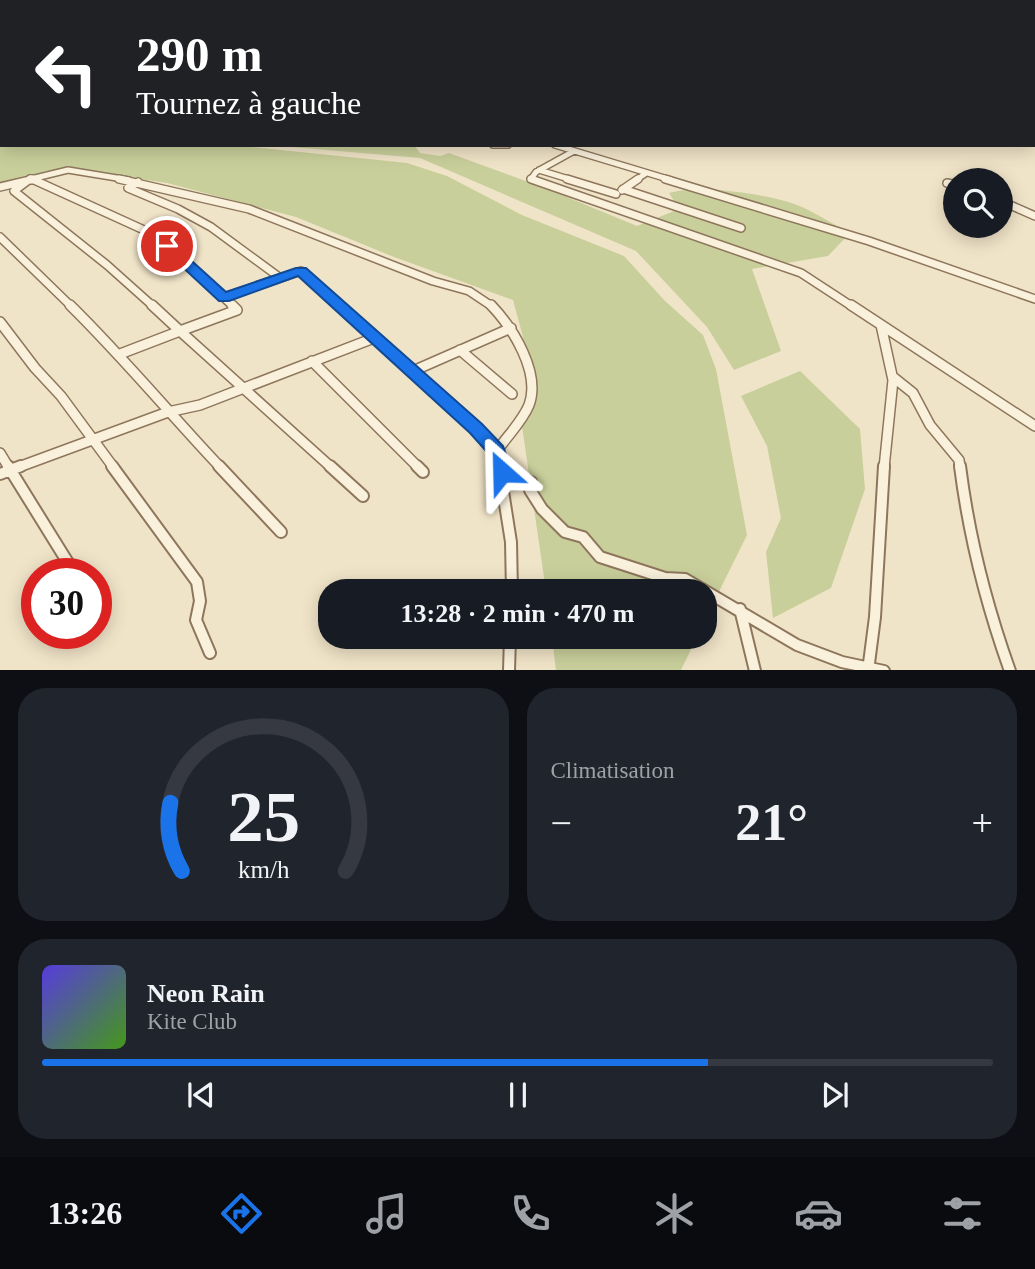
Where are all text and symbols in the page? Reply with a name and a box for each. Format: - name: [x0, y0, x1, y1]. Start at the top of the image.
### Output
- text: 290 m: [136, 27, 263, 82]
- icon: left: [21, 28, 112, 119]
- text: Tournez à gauche: [136, 85, 361, 121]
- map controls: [943, 168, 1013, 238]
- button: search: [943, 168, 1013, 238]
- pin: [137, 216, 197, 276]
- icon: arrive: [148, 227, 186, 265]
- position arrow: [465, 435, 539, 509]
- speed limit sign: 30: [21, 558, 112, 649]
- text: 13:28 · 2 min · 470 m: [401, 599, 635, 628]
- text: Climatisation: [551, 758, 674, 783]
- text: 25: [227, 776, 300, 857]
- text: 21°: [735, 794, 808, 851]
- text: −: [551, 802, 572, 844]
- text: +: [972, 802, 993, 844]
- text: km/h: [238, 855, 289, 882]
- text: Neon Rain: [147, 979, 265, 1008]
- text: Kite Club: [147, 1009, 237, 1034]
- icon: previous: [182, 1076, 220, 1114]
- icon: pause: [499, 1076, 537, 1114]
- icon: next: [816, 1076, 854, 1114]
- icon: directions: [217, 1189, 266, 1238]
- icon: music: [362, 1189, 411, 1238]
- icon: phone: [506, 1189, 555, 1238]
- icon: climate: [650, 1189, 699, 1238]
- icon: car: [794, 1189, 843, 1238]
- icon: filters: [938, 1189, 987, 1238]
- text: 13:26: [48, 1195, 122, 1231]

